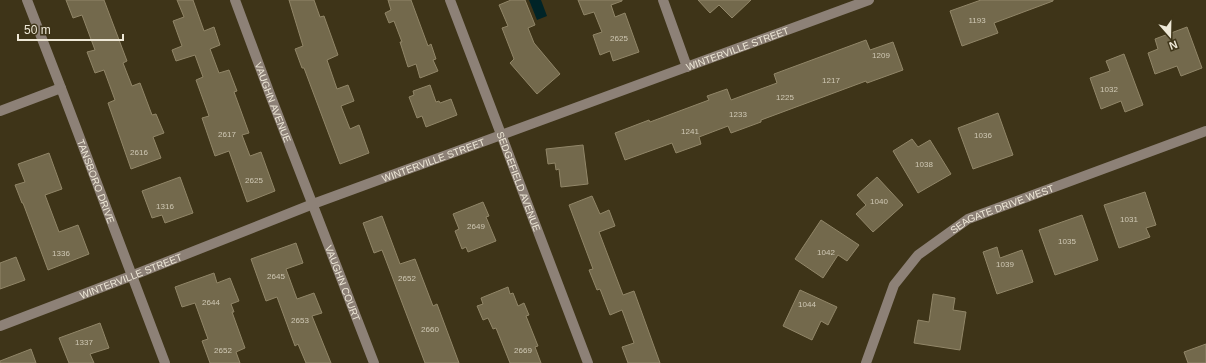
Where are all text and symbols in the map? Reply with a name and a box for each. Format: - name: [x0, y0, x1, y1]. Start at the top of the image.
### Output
- scale bar: [18, 16, 123, 42]
- house number: 1193: [968, 16, 986, 25]
- north arrow: [1150, 16, 1190, 56]
- text: 50 m: [24, 23, 51, 37]
- street label: WINTERVILLE STREET: [685, 25, 791, 73]
- house number: 2625: [610, 34, 628, 43]
- text: N: [1168, 38, 1179, 52]
- house number: 1209: [872, 51, 890, 60]
- street label: VAUGHN AVENUE: [253, 61, 293, 144]
- house number: 1217: [822, 76, 840, 85]
- house number: 1032: [1100, 85, 1118, 94]
- house number: 1225: [776, 93, 794, 102]
- house number: 1233: [729, 110, 747, 119]
- house number: 1241: [681, 127, 699, 136]
- house number: 2617: [218, 130, 236, 139]
- street label: SEDGEFIELD AVENUE: [494, 130, 543, 233]
- house number: 1036: [974, 131, 992, 140]
- street label: WINTERVILLE STREET: [380, 136, 486, 184]
- street label: TANSBORO DRIVE: [75, 138, 117, 225]
- house number: 2616: [130, 148, 148, 157]
- house number: 1038: [915, 160, 933, 169]
- house number: 2625: [245, 176, 263, 185]
- street label: SEAGATE DRIVE WEST: [948, 183, 1055, 236]
- house number: 1040: [870, 197, 888, 206]
- house number: 1316: [156, 202, 174, 211]
- house number: 1031: [1120, 215, 1138, 224]
- house number: 2649: [467, 222, 485, 231]
- house number: 1035: [1058, 237, 1076, 246]
- street label: VAUGHN COURT: [323, 244, 362, 323]
- house number: 1042: [817, 248, 835, 257]
- house number: 1336: [52, 249, 70, 258]
- street label: WINTERVILLE STREET: [78, 251, 184, 301]
- house number: 1039: [996, 260, 1014, 269]
- house number: 2645: [267, 272, 285, 281]
- house number: 2652: [398, 274, 416, 283]
- house number: 2644: [202, 298, 220, 307]
- house number: 1044: [798, 300, 816, 309]
- house number: 2653: [291, 316, 309, 325]
- house number: 2660: [421, 325, 439, 334]
- house number: 1337: [75, 338, 93, 347]
- house number: 2652: [214, 346, 232, 355]
- house number: 2669: [514, 346, 532, 355]

